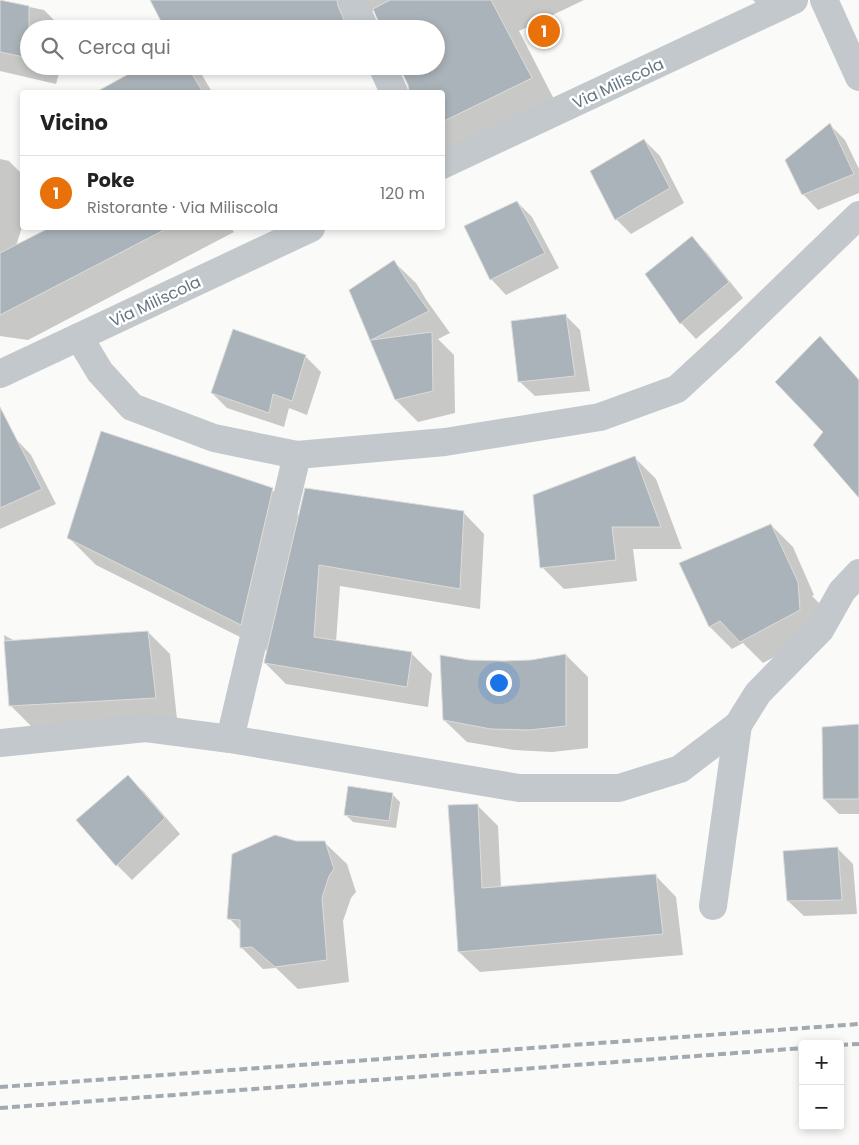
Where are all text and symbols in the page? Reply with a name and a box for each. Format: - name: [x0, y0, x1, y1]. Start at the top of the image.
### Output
- pin: 1: [528, 12, 560, 50]
- search box: [20, 20, 445, 75]
- icon: search: [38, 34, 66, 62]
- text: Cerca qui: [78, 34, 171, 61]
- street label: Via Miliscola: [569, 52, 668, 115]
- text: Vicino: [40, 108, 108, 137]
- text: Poke: [87, 167, 134, 194]
- text: 1: [53, 182, 59, 205]
- text: 120 m: [380, 182, 425, 205]
- text: Ristorante · Via Miliscola: [87, 196, 278, 219]
- street label: Via Miliscola: [106, 270, 205, 333]
- your location: [486, 670, 512, 696]
- map controls: [799, 1040, 844, 1130]
- button: +: [799, 1040, 844, 1085]
- button: −: [799, 1085, 844, 1130]

